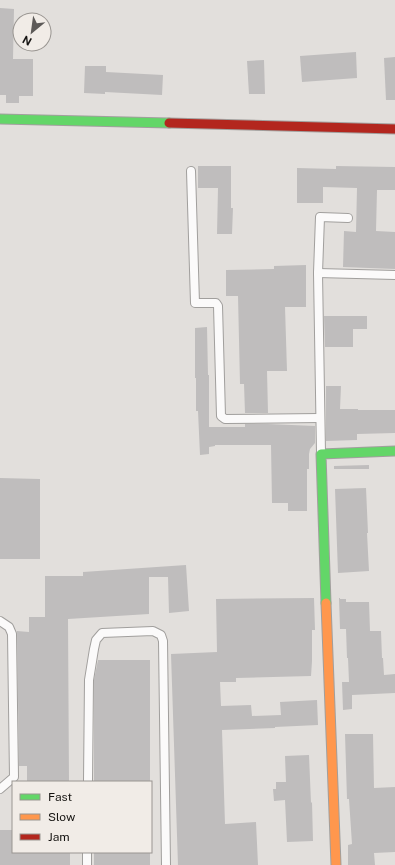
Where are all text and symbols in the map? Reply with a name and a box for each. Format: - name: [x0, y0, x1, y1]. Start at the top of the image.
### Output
- north arrow: [12, 12, 52, 52]
- text: N: [20, 33, 34, 48]
- legend: [12, 781, 152, 853]
- text: Fast: [48, 790, 73, 804]
- text: Slow: [48, 810, 76, 824]
- text: Jam: [48, 830, 70, 844]

